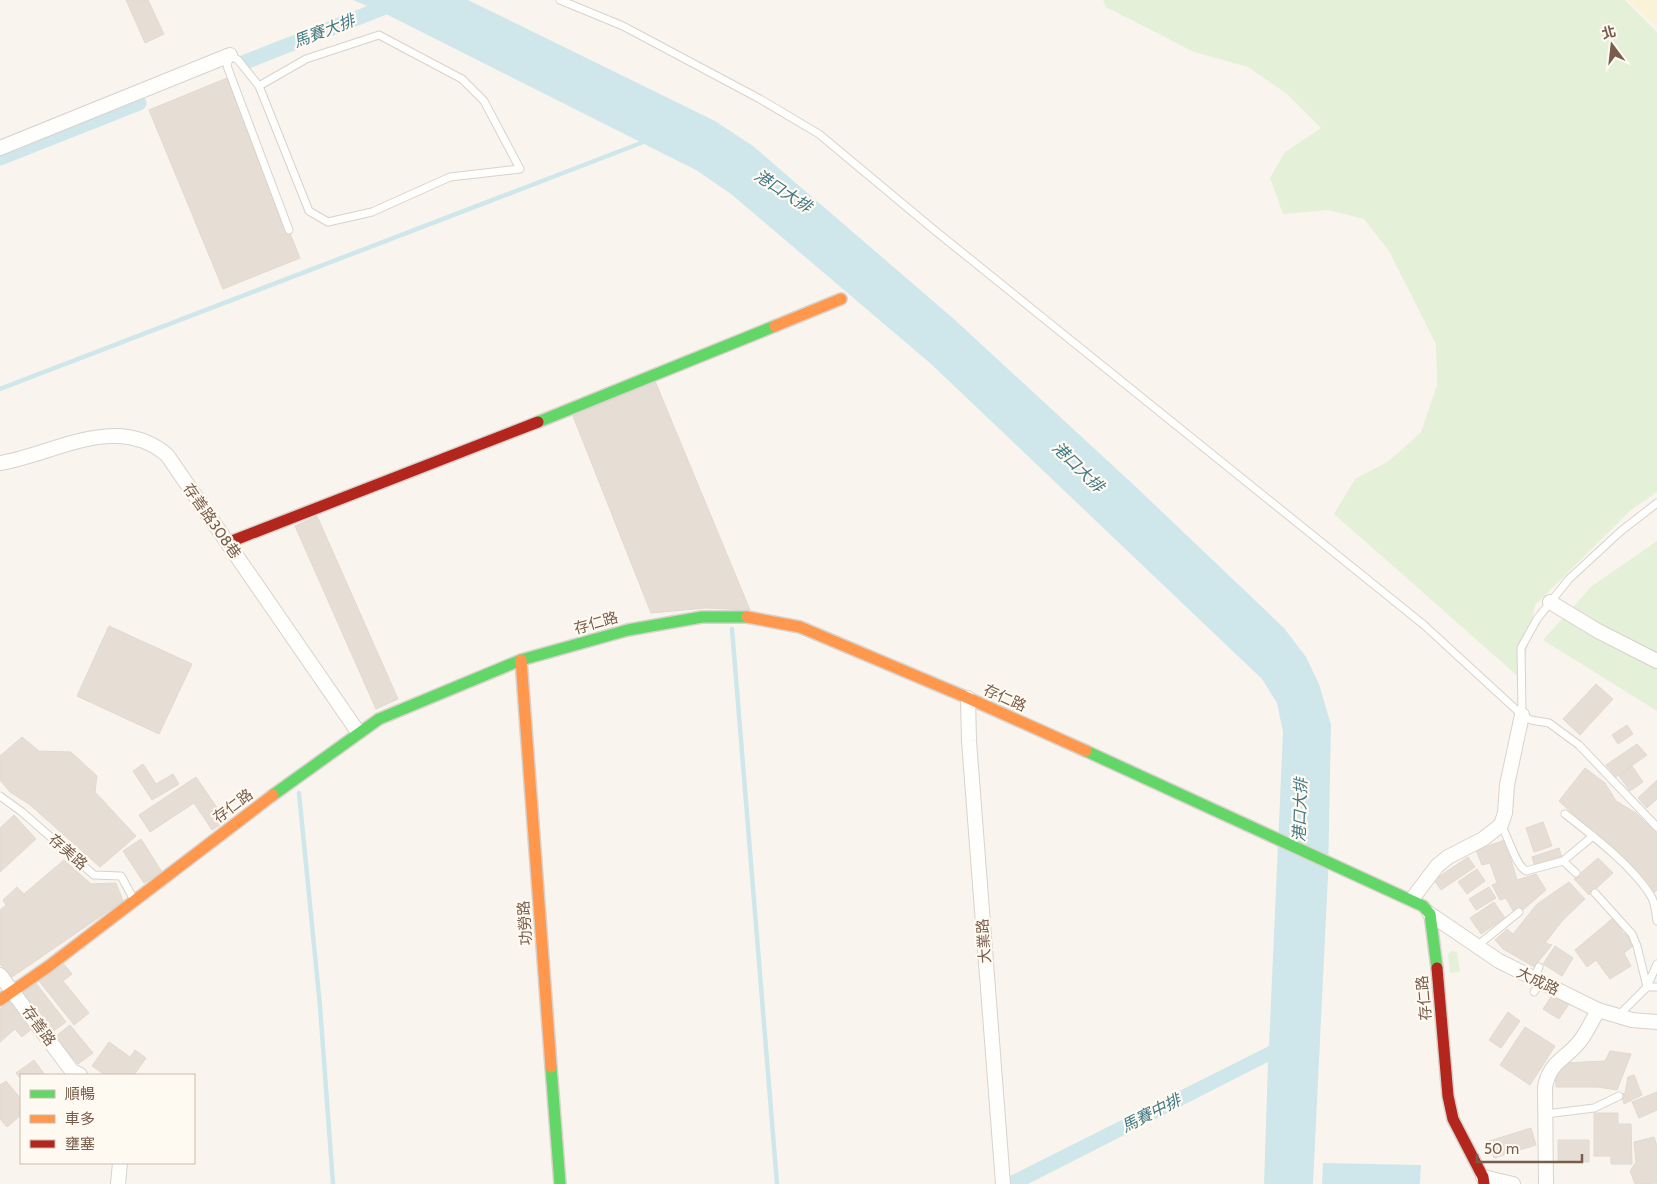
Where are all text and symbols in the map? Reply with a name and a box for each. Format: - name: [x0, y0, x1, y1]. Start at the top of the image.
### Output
- water label: 馬賽大排: [291, 10, 359, 51]
- north arrow: [1587, 20, 1637, 70]
- text: 北: [1600, 22, 1618, 43]
- water label: 港口大排: [751, 166, 817, 217]
- water label: 港口大排: [1048, 438, 1109, 497]
- street label: 存善路308巷: [179, 480, 245, 562]
- street label: 存仁路: [572, 608, 620, 638]
- street label: 存仁路: [981, 681, 1029, 715]
- water label: 港口大排: [1289, 776, 1311, 842]
- street label: 存仁路: [210, 785, 256, 827]
- street label: 存美路: [45, 830, 91, 874]
- street label: 功勞路: [514, 900, 536, 946]
- street label: 大業路: [973, 918, 995, 964]
- street label: 大成路: [1514, 963, 1562, 999]
- street label: 存仁路: [1413, 975, 1435, 1021]
- street label: 存善路: [18, 1003, 60, 1049]
- legend: [20, 1074, 195, 1164]
- text: 順暢: [65, 1085, 95, 1103]
- water label: 馬賽中排: [1118, 1089, 1186, 1136]
- text: 車多: [65, 1110, 95, 1128]
- scale bar: [1477, 1132, 1582, 1164]
- text: 壅塞: [65, 1135, 95, 1153]
- text: 50 m: [1484, 1140, 1519, 1158]

